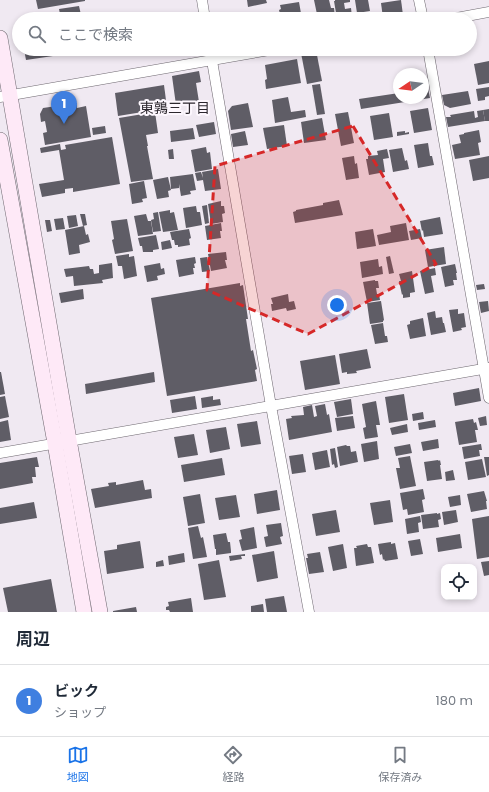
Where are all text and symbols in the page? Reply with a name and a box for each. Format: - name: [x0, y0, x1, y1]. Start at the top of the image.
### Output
- search box: [12, 12, 477, 56]
- icon: search: [26, 23, 48, 45]
- text: ここで検索: [58, 24, 133, 45]
- north arrow: [393, 68, 429, 104]
- pin: 1: [51, 91, 77, 124]
- district label: 東鶉三丁目: [140, 98, 210, 118]
- your location: [327, 295, 347, 315]
- map controls: [441, 564, 477, 600]
- button: locate: [441, 564, 477, 600]
- text: 周辺: [16, 627, 50, 651]
- text: ビック: [54, 680, 99, 701]
- text: 1: [27, 691, 31, 710]
- text: 180 m: [436, 691, 473, 710]
- text: ショップ: [54, 703, 106, 722]
- tab: 地図: [67, 744, 89, 786]
- tab: 経路: [222, 744, 244, 786]
- tab: 保存済み: [378, 744, 422, 786]

